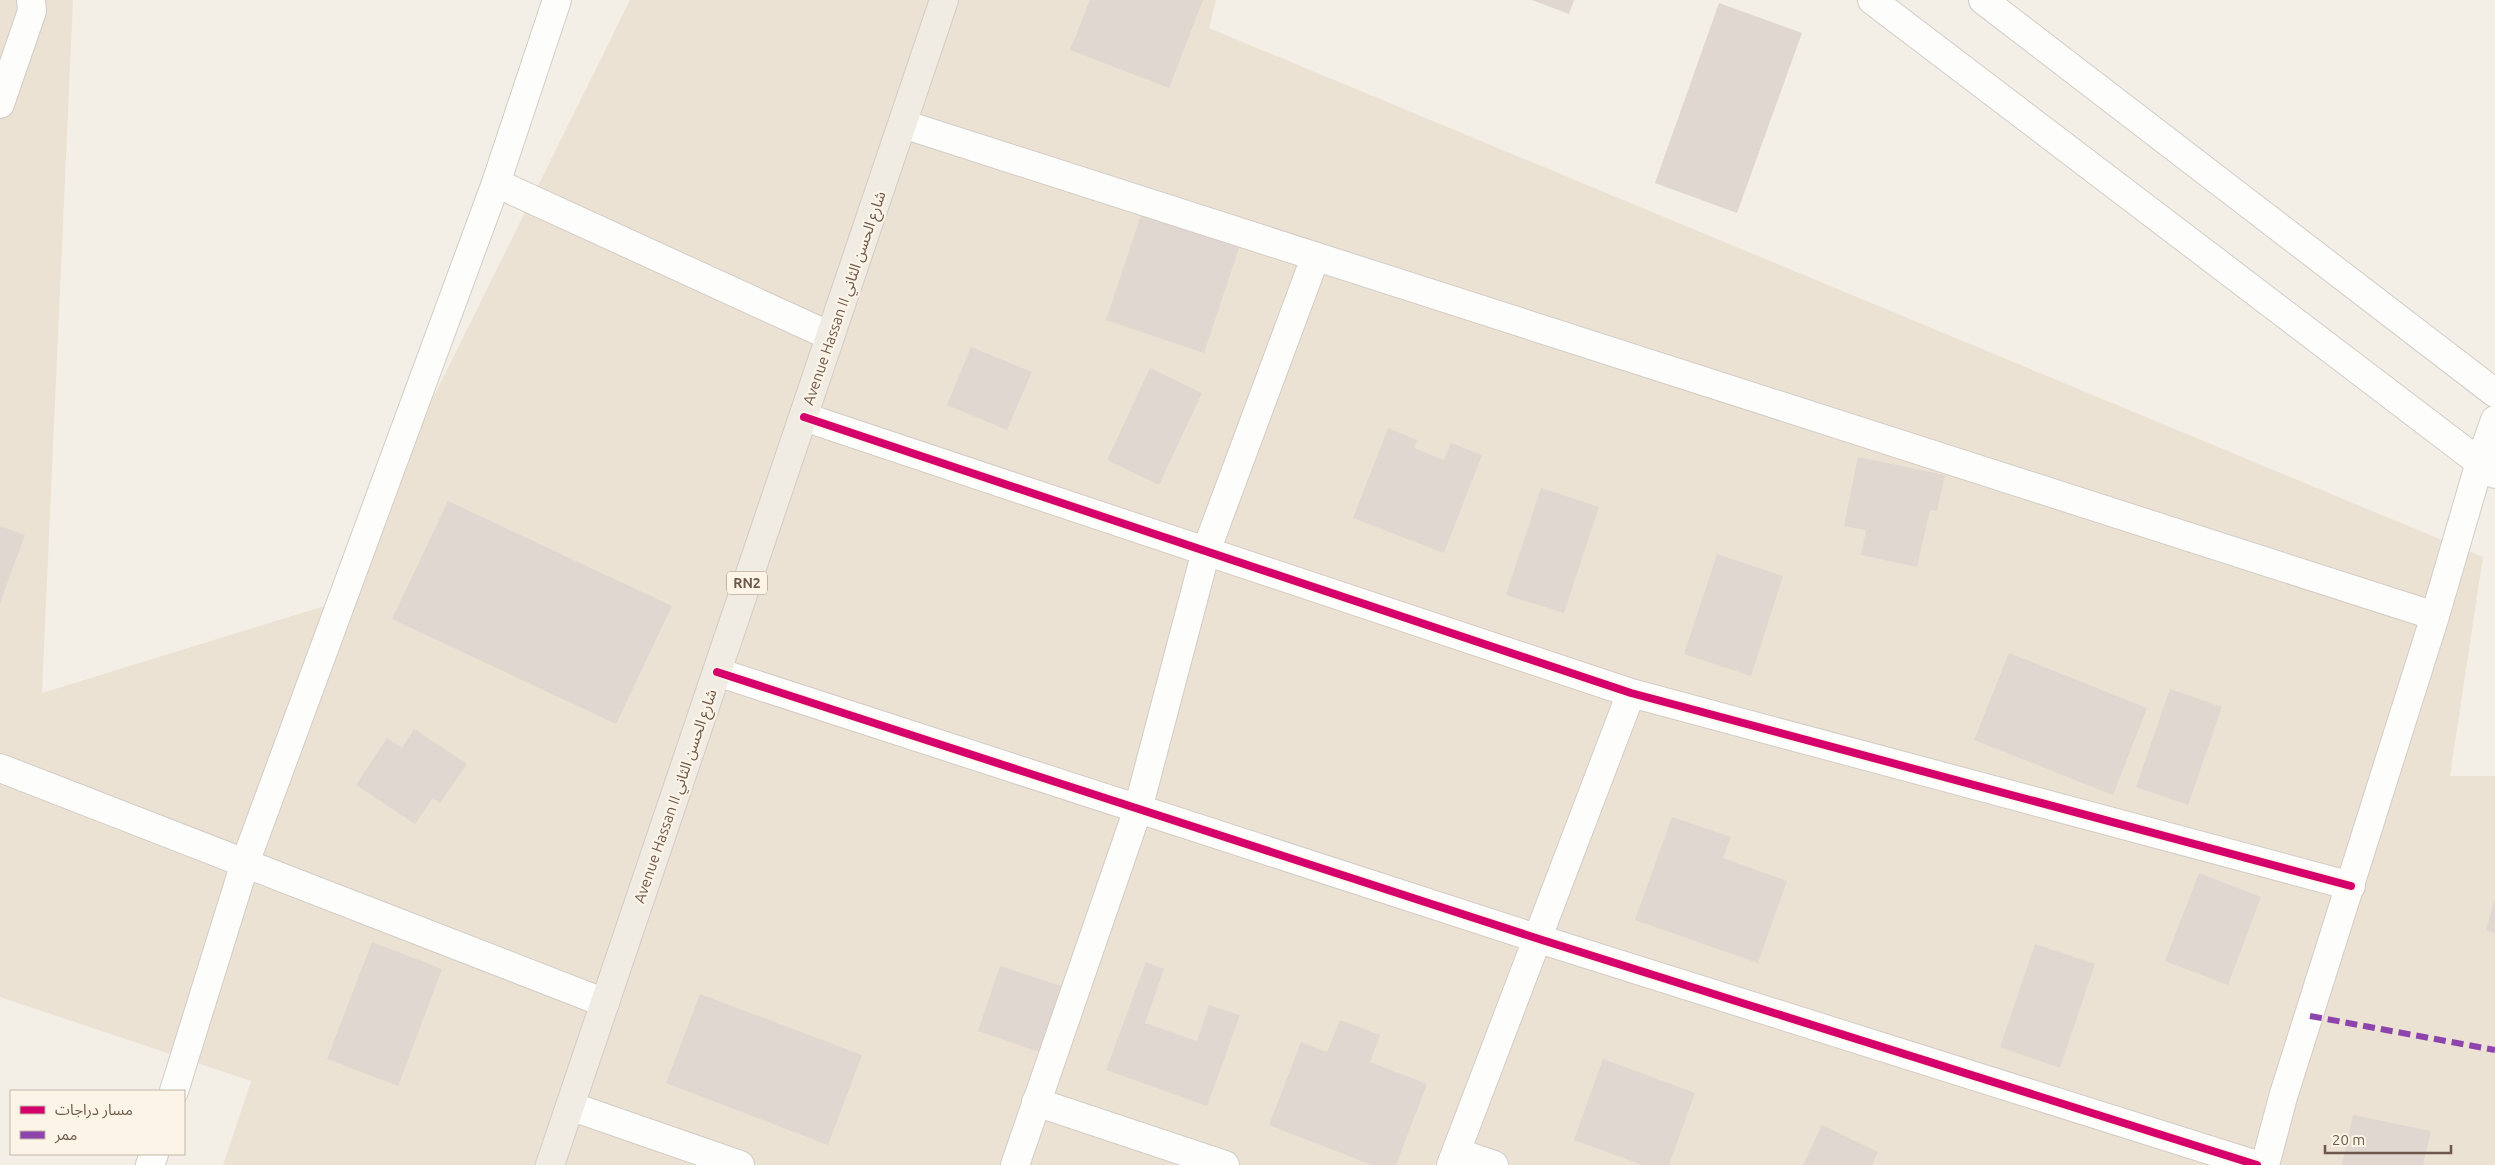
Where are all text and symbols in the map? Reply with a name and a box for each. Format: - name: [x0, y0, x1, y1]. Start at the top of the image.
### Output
- street label: Avenue Hassan II شارع الحسن الثاني: [799, 188, 893, 409]
- road number: RN2: [727, 572, 767, 594]
- street label: Avenue Hassan II شارع الحسن الثاني: [630, 686, 724, 907]
- legend: [10, 1090, 185, 1155]
- text: مسار دراجات: [55, 1101, 133, 1119]
- scale bar: [2325, 1122, 2451, 1154]
- text: ممر: [54, 1126, 78, 1144]
- text: 20 m: [2332, 1131, 2365, 1148]

